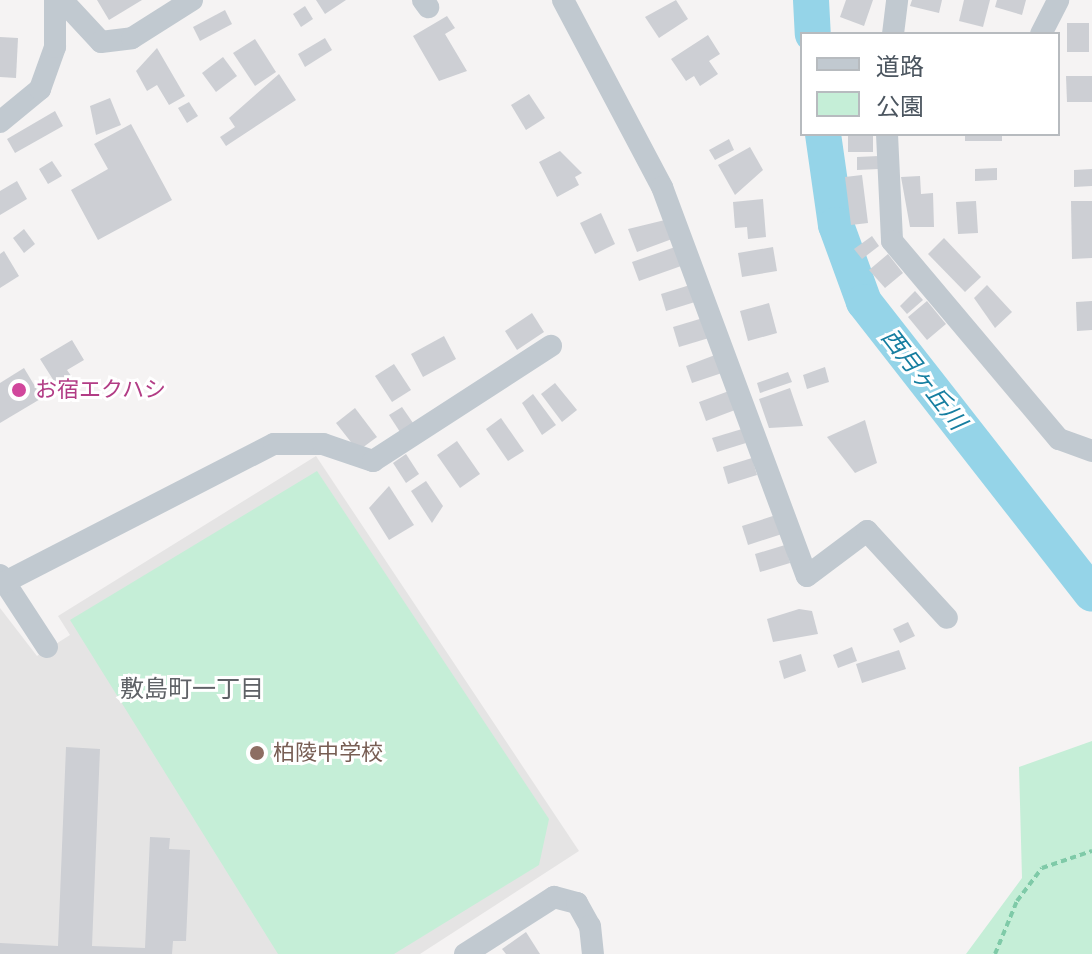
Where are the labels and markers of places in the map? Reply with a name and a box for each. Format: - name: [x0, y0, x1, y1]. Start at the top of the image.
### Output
- place label: お宿エクハシ: [35, 377, 167, 403]
- marker: お宿エクハシ: [10, 381, 28, 399]
- place label: 柏陵中学校: [273, 740, 383, 766]
- marker: 柏陵中学校: [248, 744, 266, 762]

